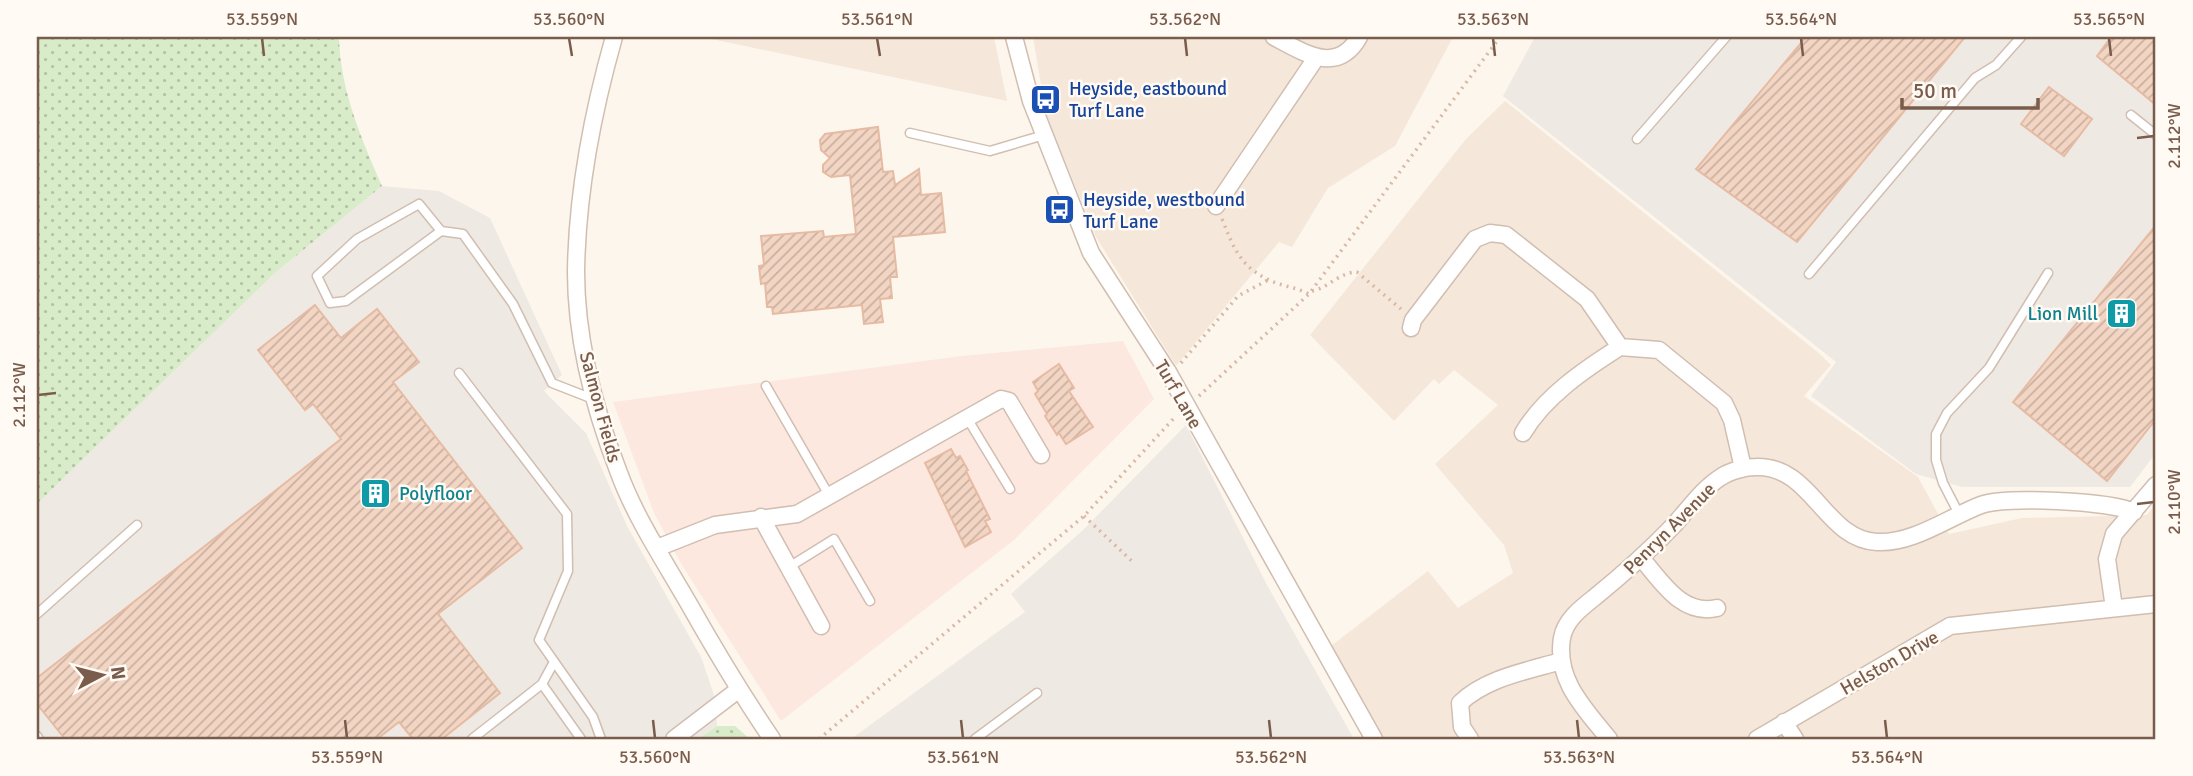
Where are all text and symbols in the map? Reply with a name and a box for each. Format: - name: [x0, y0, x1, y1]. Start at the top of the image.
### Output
- text: 53.559°N: [226, 8, 298, 30]
- text: 53.560°N: [533, 8, 605, 30]
- text: 53.561°N: [841, 8, 913, 30]
- text: 53.562°N: [1149, 8, 1221, 30]
- text: 53.563°N: [1457, 8, 1529, 30]
- text: 53.564°N: [1765, 8, 1837, 30]
- text: 53.565°N: [2073, 8, 2145, 30]
- scale bar: [1902, 66, 2039, 110]
- place label: Heyside, eastbound Turf Lane: [1069, 77, 1227, 123]
- text: 50 m: [1913, 78, 1957, 104]
- bus stop icon: Heyside, eastbound Turf Lane: [1029, 82, 1063, 116]
- text: 2.112°W: [2163, 103, 2185, 169]
- place label: Heyside, westbound Turf Lane: [1083, 188, 1245, 234]
- bus stop icon: Heyside, westbound Turf Lane: [1043, 193, 1077, 227]
- building icon: Lion Mill: [2104, 296, 2138, 330]
- place label: Lion Mill: [2027, 302, 2098, 326]
- street label: Salmon Fields: [574, 349, 626, 465]
- street label: Turf Lane: [1149, 356, 1207, 433]
- text: 2.112°W: [8, 362, 30, 428]
- text: 2.110°W: [2163, 469, 2185, 535]
- building icon: Polyfloor: [359, 476, 393, 510]
- street label: Penryn Avenue: [1619, 478, 1721, 580]
- place label: Polyfloor: [399, 482, 472, 506]
- street label: Helston Drive: [1836, 625, 1943, 701]
- north arrow: [66, 640, 136, 710]
- text: N: [105, 665, 131, 681]
- text: 53.559°N: [311, 746, 383, 768]
- text: 53.560°N: [619, 746, 691, 768]
- text: 53.561°N: [927, 746, 999, 768]
- text: 53.562°N: [1235, 746, 1307, 768]
- text: 53.563°N: [1543, 746, 1615, 768]
- text: 53.564°N: [1851, 746, 1923, 768]

